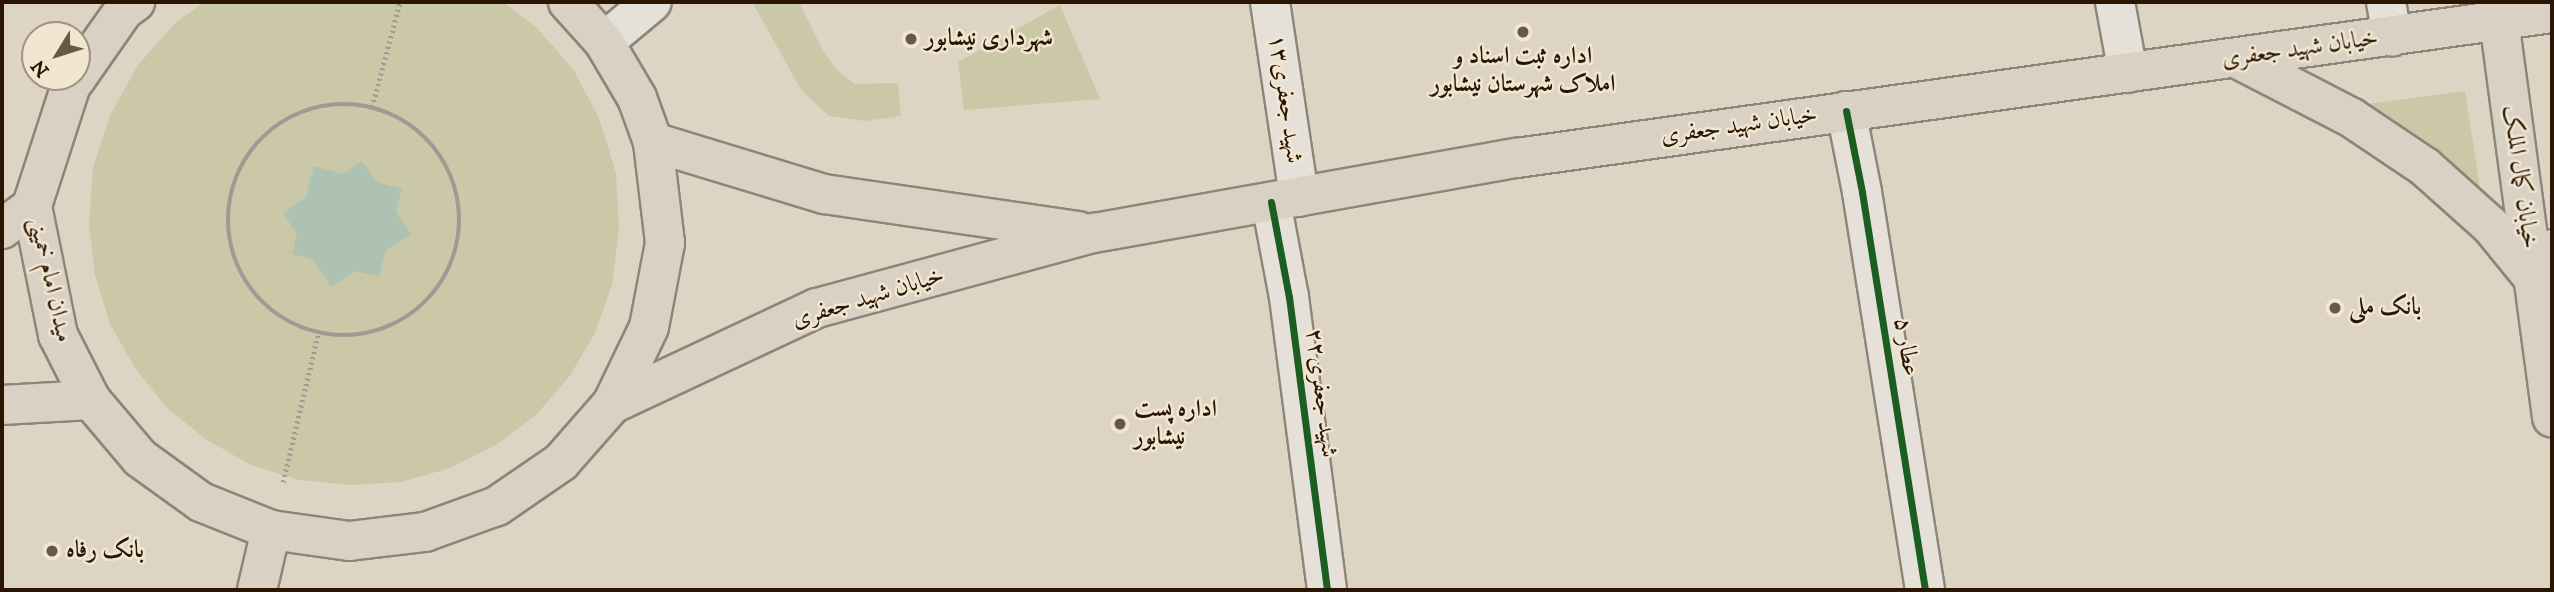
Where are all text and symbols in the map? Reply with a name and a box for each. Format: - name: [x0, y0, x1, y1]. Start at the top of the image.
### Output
- north arrow: [21, 21, 91, 91]
- marker: اداره ثبت اسناد و املاک شهرستان نیشابور: [1515, 24, 1531, 40]
- street label: خیابان شهید جعفری: [2220, 24, 2380, 74]
- place label: شهرداری نیشابور: [925, 25, 1053, 53]
- marker: شهرداری نیشابور: [903, 31, 919, 47]
- street label: شهید جعفری۱۳: [1262, 33, 1308, 165]
- place label: اداره ثبت اسناد و املاک شهرستان نیشابور: [1430, 43, 1616, 99]
- text: N: [27, 55, 55, 81]
- street label: خیابان شهید جعفری: [1659, 101, 1819, 151]
- street label: خیابان کمال الملک: [2496, 103, 2544, 251]
- street label: میدان امام خمینی: [22, 215, 78, 345]
- street label: خیابان شهید جعفری: [788, 261, 948, 335]
- place label: بانک ملی: [2349, 294, 2421, 322]
- marker: بانک ملی: [2327, 300, 2343, 316]
- street label: عطار ۵: [1887, 316, 1925, 378]
- street label: شهید جعفری۲۲: [1299, 327, 1343, 459]
- place label: اداره پست نیشابور: [1134, 396, 1217, 452]
- marker: اداره پست نیشابور: [1112, 416, 1128, 432]
- place label: بانک رفاه: [66, 537, 144, 565]
- marker: بانک رفاه: [44, 543, 60, 559]

